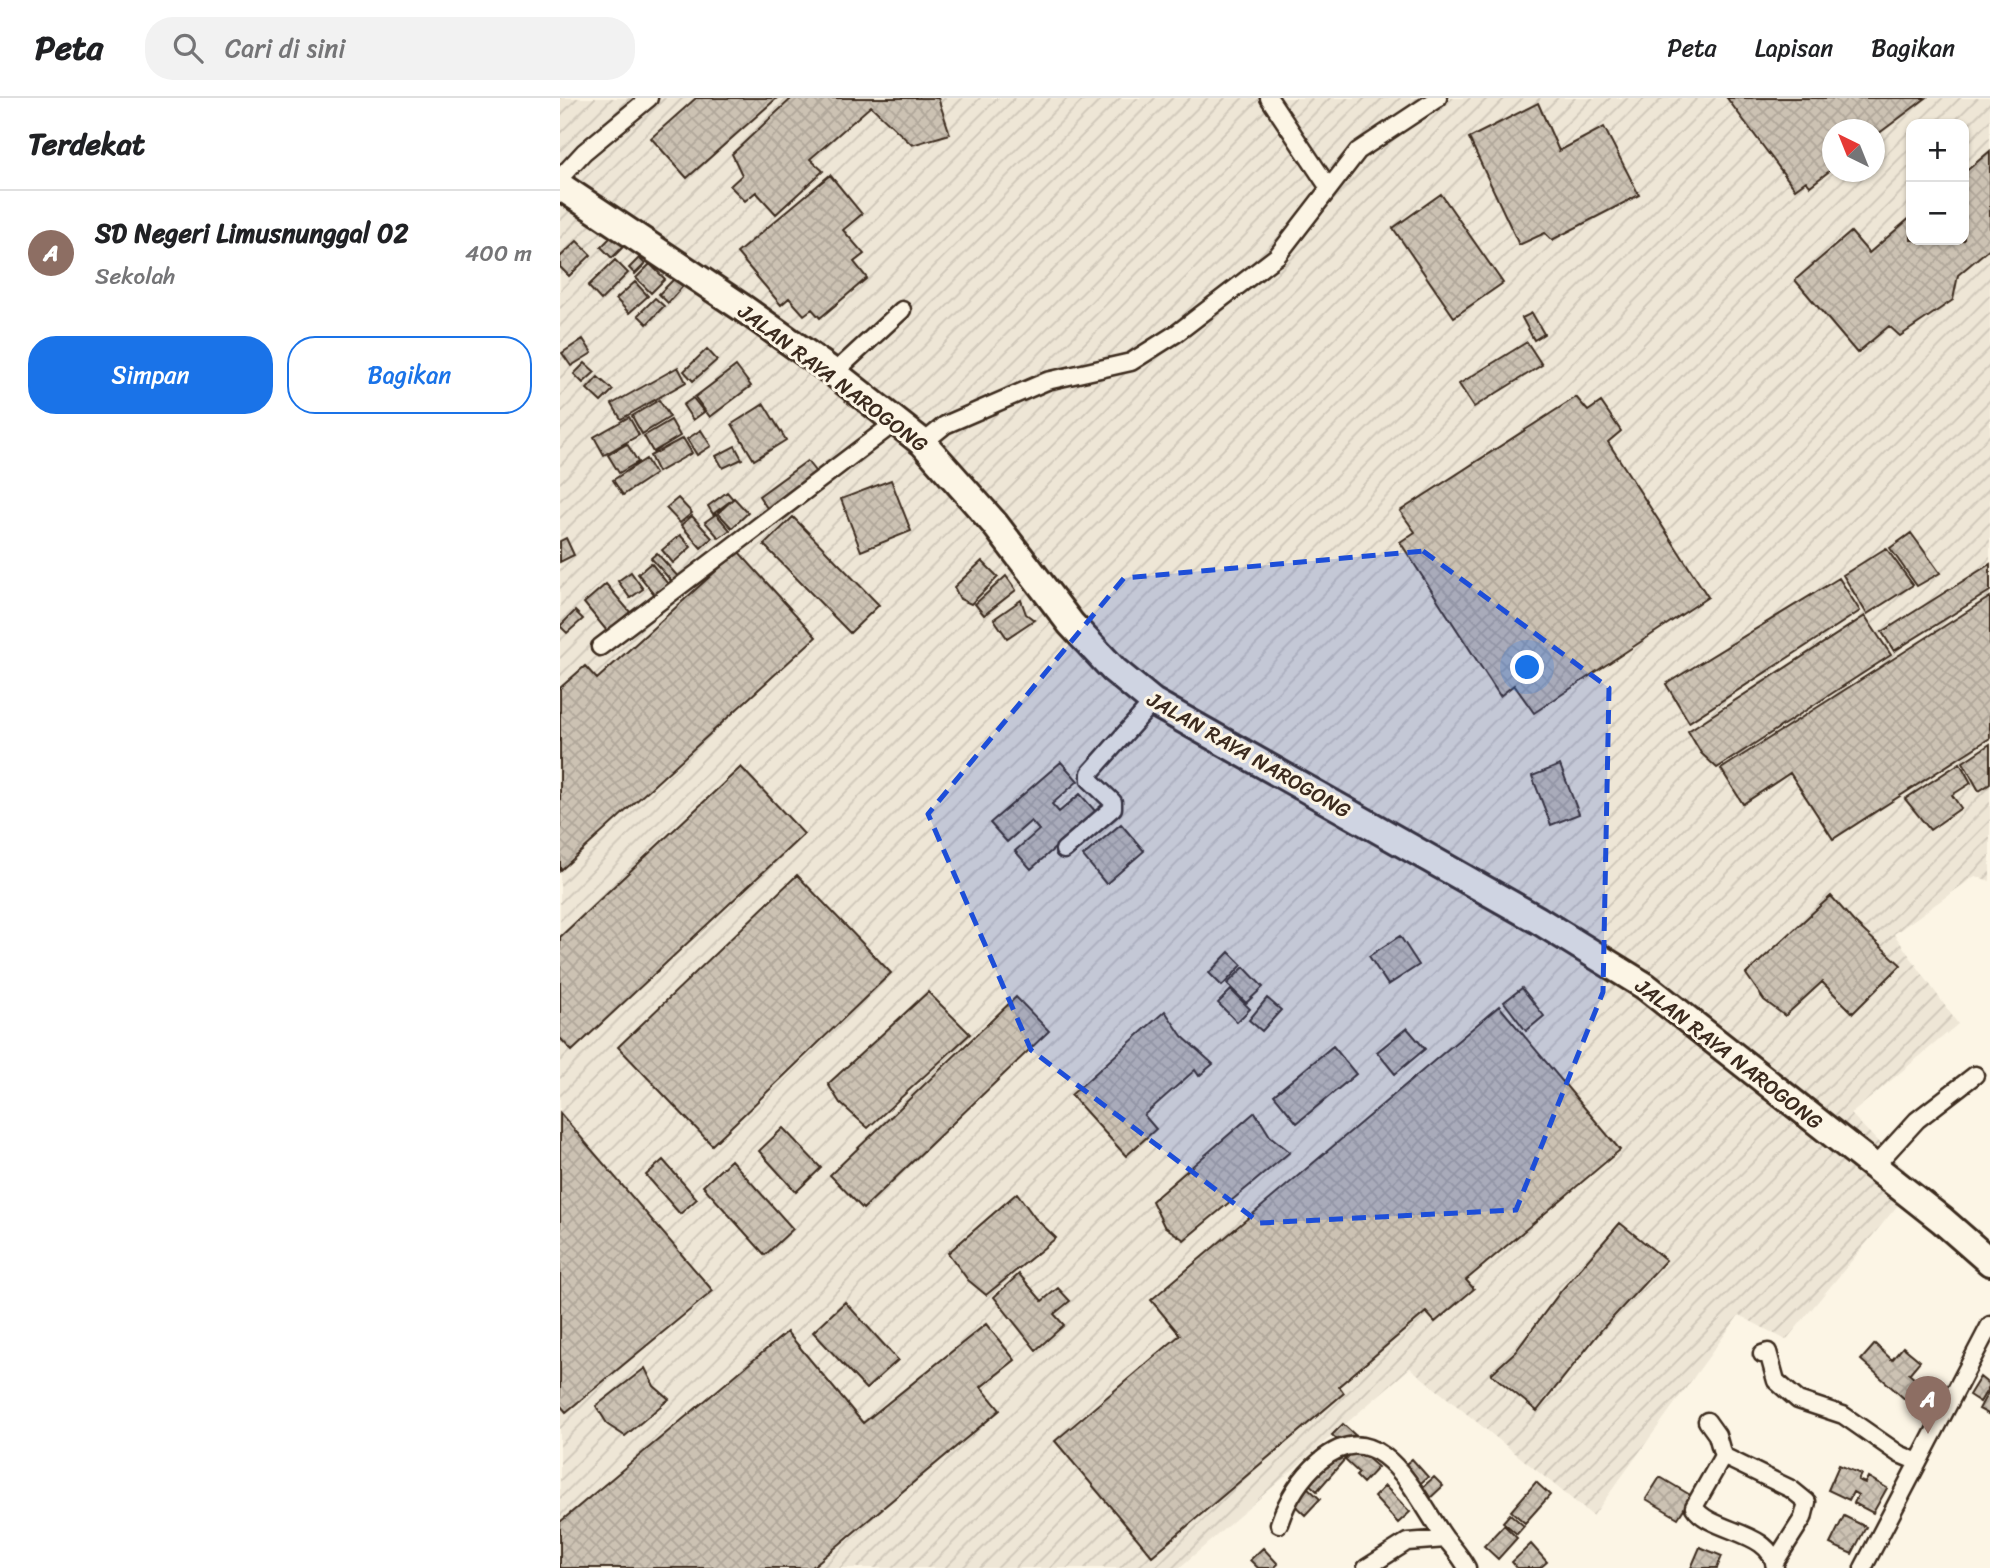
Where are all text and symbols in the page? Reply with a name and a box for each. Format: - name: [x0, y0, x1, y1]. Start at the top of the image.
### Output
- search box: [145, 17, 635, 80]
- text: Peta: [35, 19, 103, 77]
- text: Cari di sini: [225, 25, 346, 71]
- text: Peta: [1667, 27, 1717, 69]
- text: Lapisan: [1755, 27, 1833, 69]
- text: Bagikan: [1871, 27, 1955, 69]
- icon: search: [169, 29, 207, 67]
- text: Terdekat: [28, 117, 145, 171]
- north arrow: [1822, 119, 1885, 182]
- map controls: [1906, 119, 1969, 245]
- button: +: [1906, 119, 1969, 182]
- button: −: [1906, 182, 1969, 245]
- text: SD Negeri Limusnunggal 02: [95, 210, 408, 256]
- text: A: [43, 233, 59, 274]
- text: 400 m: [465, 233, 532, 274]
- text: Sekolah: [95, 256, 175, 297]
- street label: JALAN RAYA NAROGONG: [729, 293, 936, 462]
- button: Simpan: [28, 336, 273, 414]
- button: Bagikan: [287, 336, 532, 414]
- your location: [1510, 650, 1544, 684]
- street label: JALAN RAYA NAROGONG: [1139, 680, 1358, 829]
- street label: JALAN RAYA NAROGONG: [1626, 968, 1831, 1140]
- pin: A: [1905, 1376, 1951, 1434]

